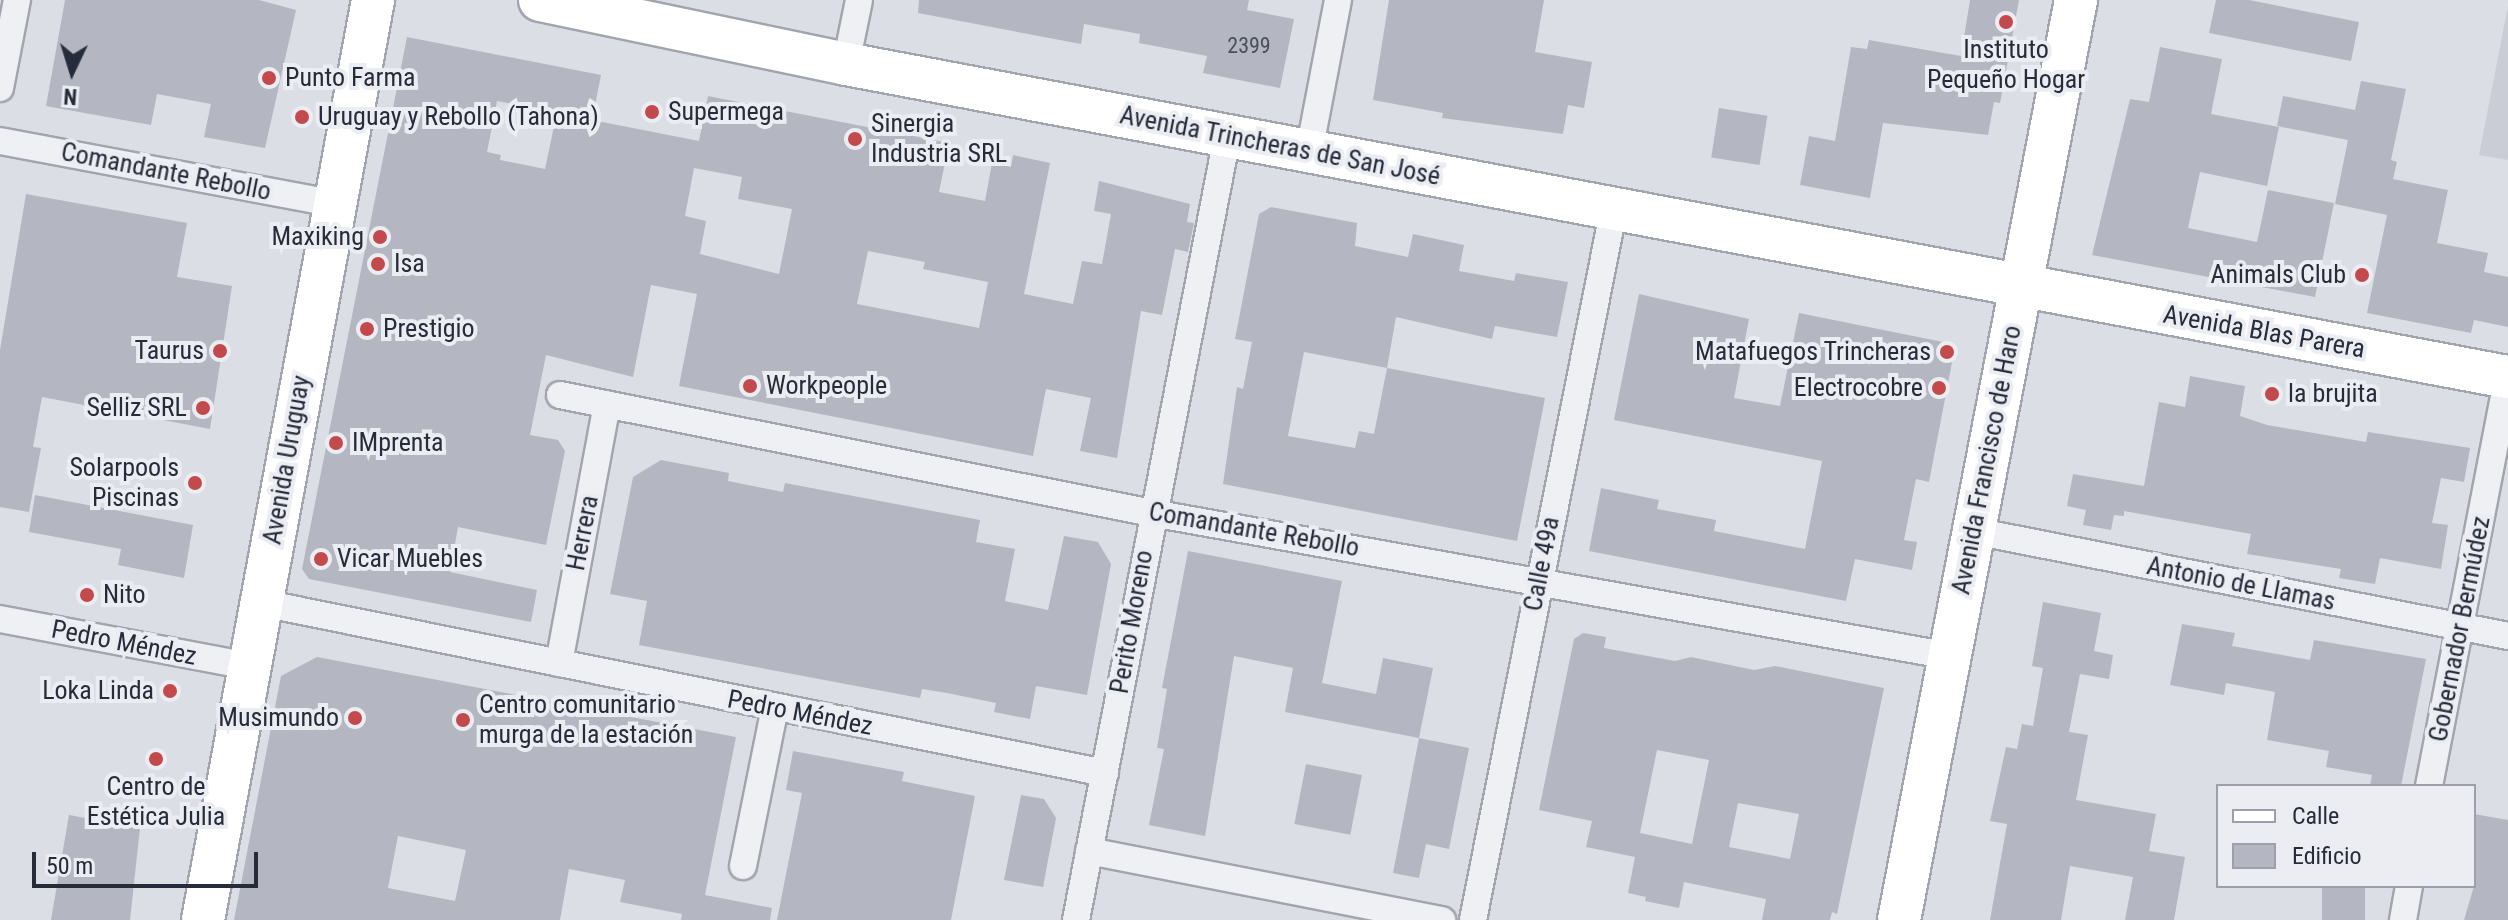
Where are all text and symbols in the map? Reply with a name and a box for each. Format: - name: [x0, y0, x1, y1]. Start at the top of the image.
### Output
- marker: Instituto Pequeño Hogar: [1997, 13, 2015, 31]
- north arrow: [32, 32, 112, 112]
- house number: 2399: [1227, 33, 1271, 59]
- place label: Instituto Pequeño Hogar: [1927, 34, 2085, 96]
- place label: Punto Farma: [285, 62, 416, 94]
- marker: Punto Farma: [260, 69, 278, 87]
- text: N: [63, 84, 78, 109]
- place label: Supermega: [668, 96, 784, 128]
- street label: Avenida Trincheras de San José: [1117, 100, 1443, 192]
- place label: Uruguay y Rebollo (Tahona): [318, 101, 599, 133]
- marker: Supermega: [643, 103, 661, 121]
- marker: Uruguay y Rebollo (Tahona): [293, 108, 311, 126]
- place label: Sinergia Industria SRL: [871, 108, 1007, 170]
- marker: Sinergia Industria SRL: [846, 130, 864, 148]
- street label: Comandante Rebollo: [58, 136, 274, 208]
- place label: Maxiking: [271, 221, 364, 253]
- marker: Maxiking: [371, 228, 389, 246]
- place label: Isa: [394, 248, 425, 280]
- marker: Isa: [369, 255, 387, 273]
- place label: Animals Club: [2211, 259, 2346, 291]
- marker: Animals Club: [2353, 266, 2371, 284]
- street label: Avenida Blas Parera: [2161, 299, 2367, 365]
- place label: Prestigio: [383, 313, 475, 345]
- marker: Prestigio: [358, 320, 376, 338]
- street label: Avenida Francisco de Haro: [1946, 323, 2028, 597]
- place label: Taurus: [135, 335, 204, 367]
- place label: Matafuegos Trincheras: [1695, 336, 1931, 368]
- marker: Taurus: [211, 342, 229, 360]
- marker: Matafuegos Trincheras: [1938, 343, 1956, 361]
- place label: Workpeople: [766, 370, 887, 402]
- place label: Electrocobre: [1794, 372, 1923, 404]
- street label: Avenida Uruguay: [257, 373, 317, 547]
- marker: Workpeople: [741, 377, 759, 395]
- place label: la brujita: [2288, 378, 2378, 410]
- marker: Electrocobre: [1930, 379, 1948, 397]
- marker: la brujita: [2263, 385, 2281, 403]
- place label: Selliz SRL: [86, 392, 187, 424]
- marker: Selliz SRL: [194, 399, 212, 417]
- place label: IMprenta: [352, 427, 444, 459]
- marker: IMprenta: [327, 434, 345, 452]
- place label: Solarpools Piscinas: [69, 452, 179, 514]
- marker: Solarpools Piscinas: [186, 474, 204, 492]
- street label: Herrera: [560, 493, 606, 573]
- street label: Comandante Rebollo: [1146, 496, 1362, 564]
- street label: Calle 49a: [1518, 514, 1566, 614]
- street label: Gobernador Bermúdez: [2423, 514, 2497, 744]
- place label: Vicar Muebles: [337, 543, 483, 575]
- street label: Perito Moreno: [1104, 548, 1160, 696]
- marker: Vicar Muebles: [312, 550, 330, 568]
- street label: Antonio de Llamas: [2144, 550, 2338, 618]
- place label: Nito: [103, 579, 146, 611]
- marker: Nito: [78, 586, 96, 604]
- street label: Pedro Méndez: [49, 614, 199, 672]
- place label: Loka Linda: [42, 675, 154, 707]
- marker: Loka Linda: [161, 682, 179, 700]
- street label: Pedro Méndez: [725, 684, 875, 742]
- place label: Centro comunitario murga de la estación: [479, 689, 693, 750]
- place label: Musimundo: [218, 702, 339, 734]
- marker: Musimundo: [346, 709, 364, 727]
- marker: Centro comunitario murga de la estación: [454, 711, 472, 729]
- marker: Centro de Estética Julia: [147, 750, 165, 768]
- place label: Centro de Estética Julia: [87, 771, 225, 832]
- legend: [2216, 784, 2476, 888]
- text: Calle: [2292, 802, 2339, 830]
- scale bar: [36, 836, 262, 886]
- text: Edificio: [2292, 842, 2362, 870]
- text: 50 m: [46, 852, 93, 880]

